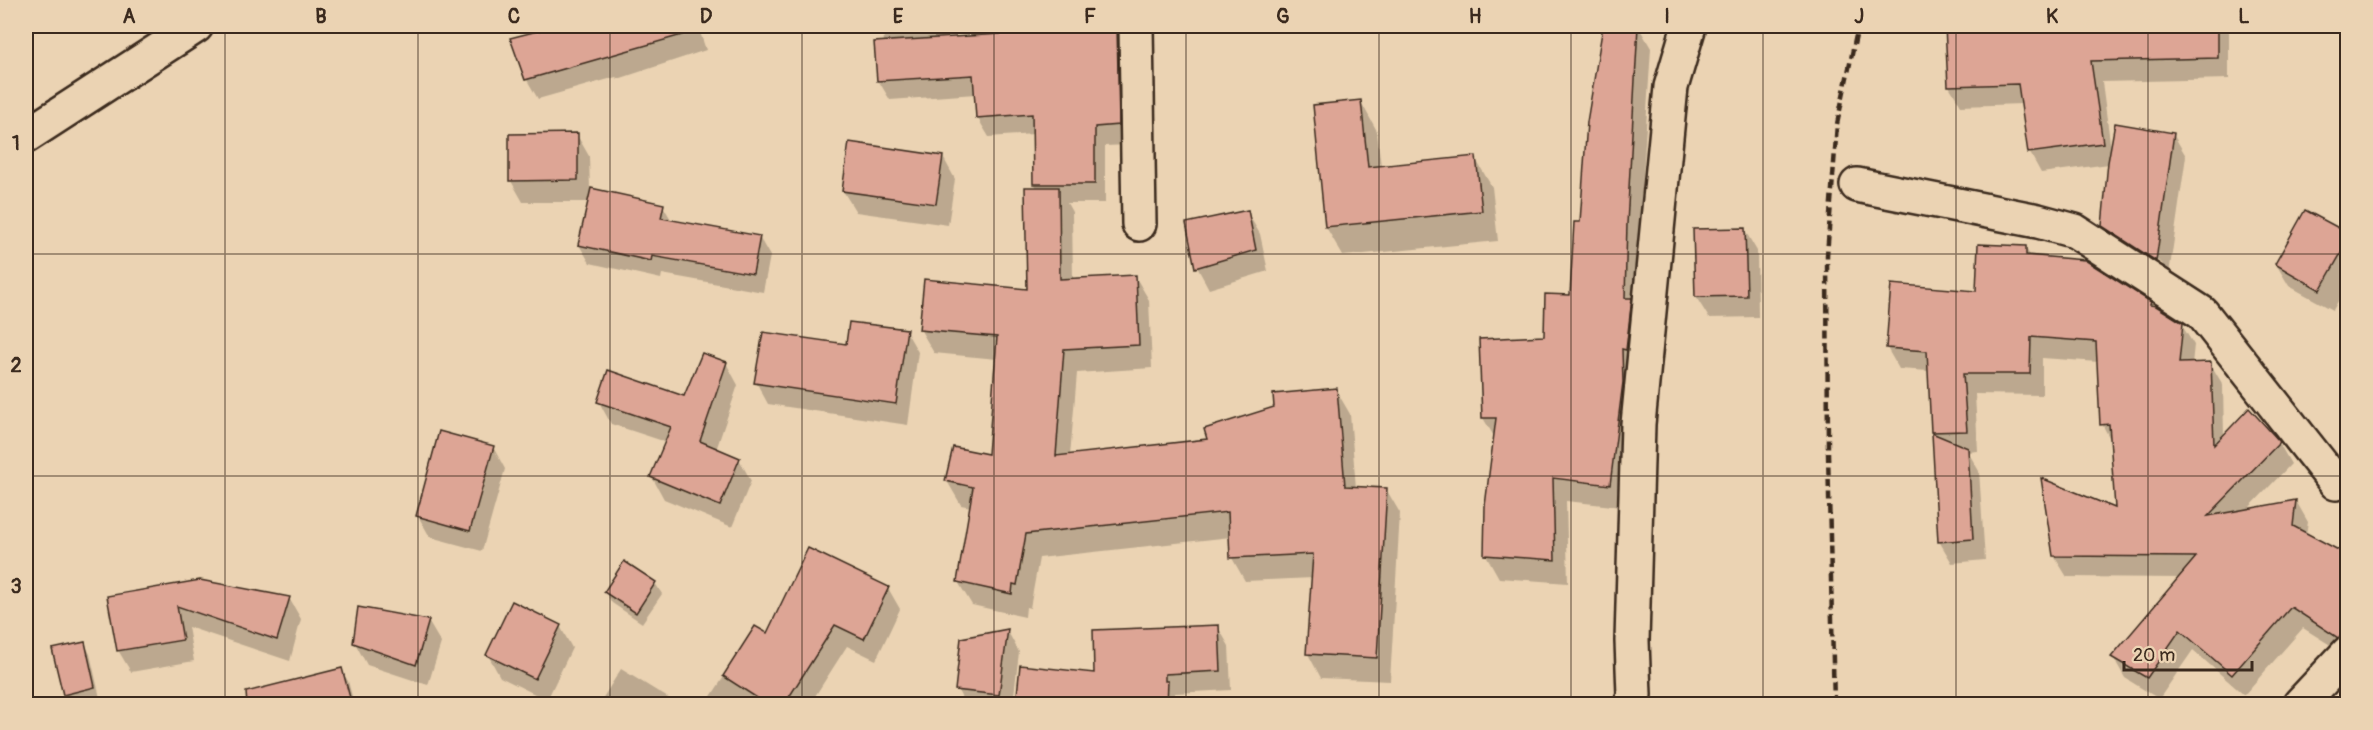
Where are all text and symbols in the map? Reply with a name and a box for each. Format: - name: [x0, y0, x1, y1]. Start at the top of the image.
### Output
- text: A: [123, 4, 136, 29]
- text: B: [315, 4, 327, 29]
- text: C: [508, 4, 520, 29]
- text: D: [700, 4, 713, 29]
- text: E: [893, 4, 904, 29]
- text: F: [1084, 4, 1096, 29]
- text: G: [1276, 4, 1290, 29]
- text: H: [1469, 4, 1482, 29]
- text: I: [1664, 4, 1670, 29]
- text: J: [1854, 4, 1864, 29]
- text: K: [2046, 4, 2058, 29]
- text: L: [2238, 4, 2250, 29]
- text: 1: [12, 131, 20, 156]
- text: 2: [10, 353, 22, 378]
- text: 3: [10, 574, 22, 599]
- scale bar: [2124, 634, 2252, 672]
- text: 20 m: [2133, 644, 2175, 667]

